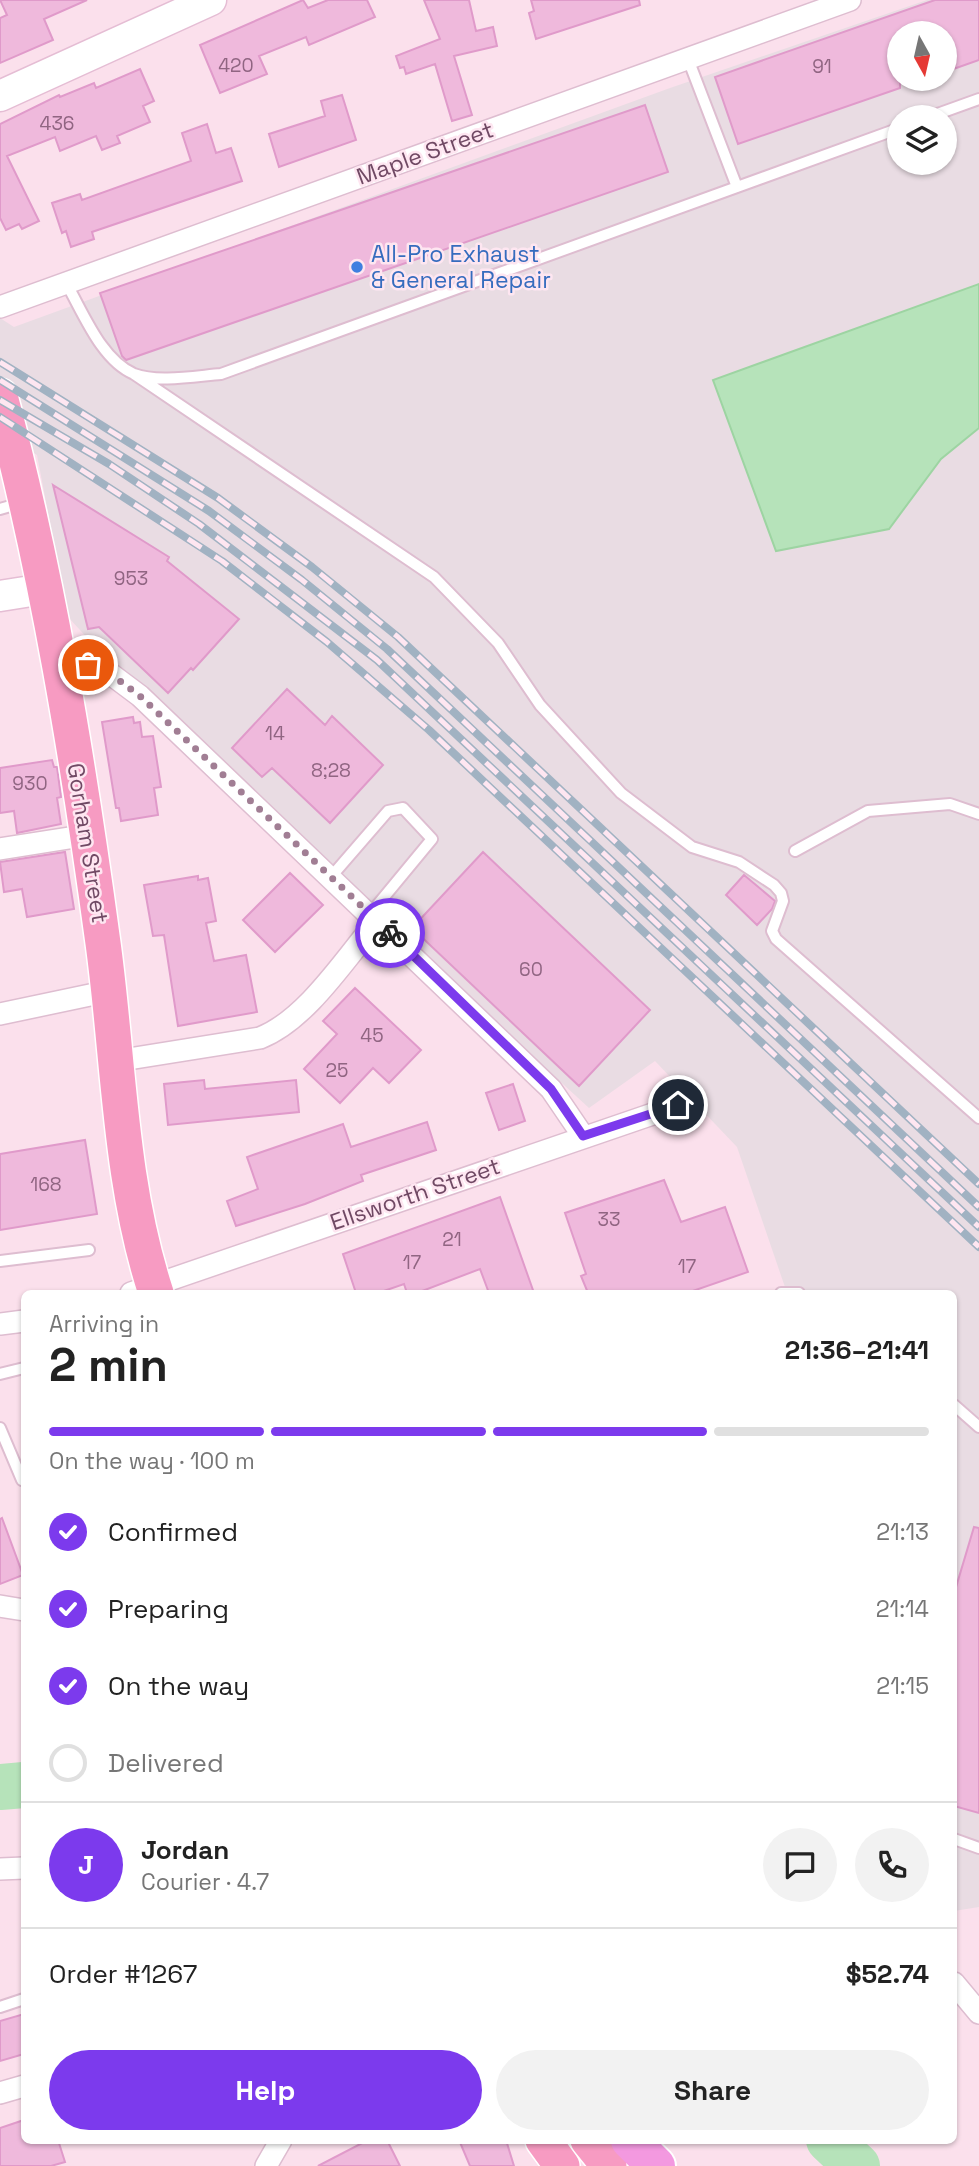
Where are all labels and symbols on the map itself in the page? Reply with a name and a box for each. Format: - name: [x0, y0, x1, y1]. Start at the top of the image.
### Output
- north arrow: [887, 21, 957, 91]
- house number: 420: [218, 53, 254, 78]
- house number: 91: [812, 54, 832, 79]
- house number: 436: [40, 111, 74, 136]
- street label: Maple Street: [352, 114, 498, 192]
- place label: All-Pro Exhaust & General Repair: [371, 239, 551, 295]
- marker: All-Pro Exhaust & General Repair: [349, 259, 365, 275]
- house number: 953: [114, 566, 148, 591]
- pin: [58, 635, 118, 695]
- house number: 14: [265, 721, 285, 746]
- house number: 8;28: [311, 758, 351, 783]
- street label: Gorham Street: [61, 761, 115, 925]
- house number: 930: [12, 771, 48, 796]
- courier: [355, 898, 425, 968]
- house number: 60: [519, 957, 543, 982]
- house number: 45: [360, 1023, 384, 1048]
- house number: 25: [326, 1058, 348, 1083]
- pin: [648, 1075, 708, 1135]
- street label: Ellsworth Street: [326, 1151, 504, 1237]
- house number: 168: [30, 1172, 62, 1197]
- house number: 33: [598, 1207, 620, 1232]
- house number: 21: [442, 1227, 462, 1252]
- house number: 17: [403, 1250, 422, 1275]
- house number: 17: [678, 1254, 697, 1279]

